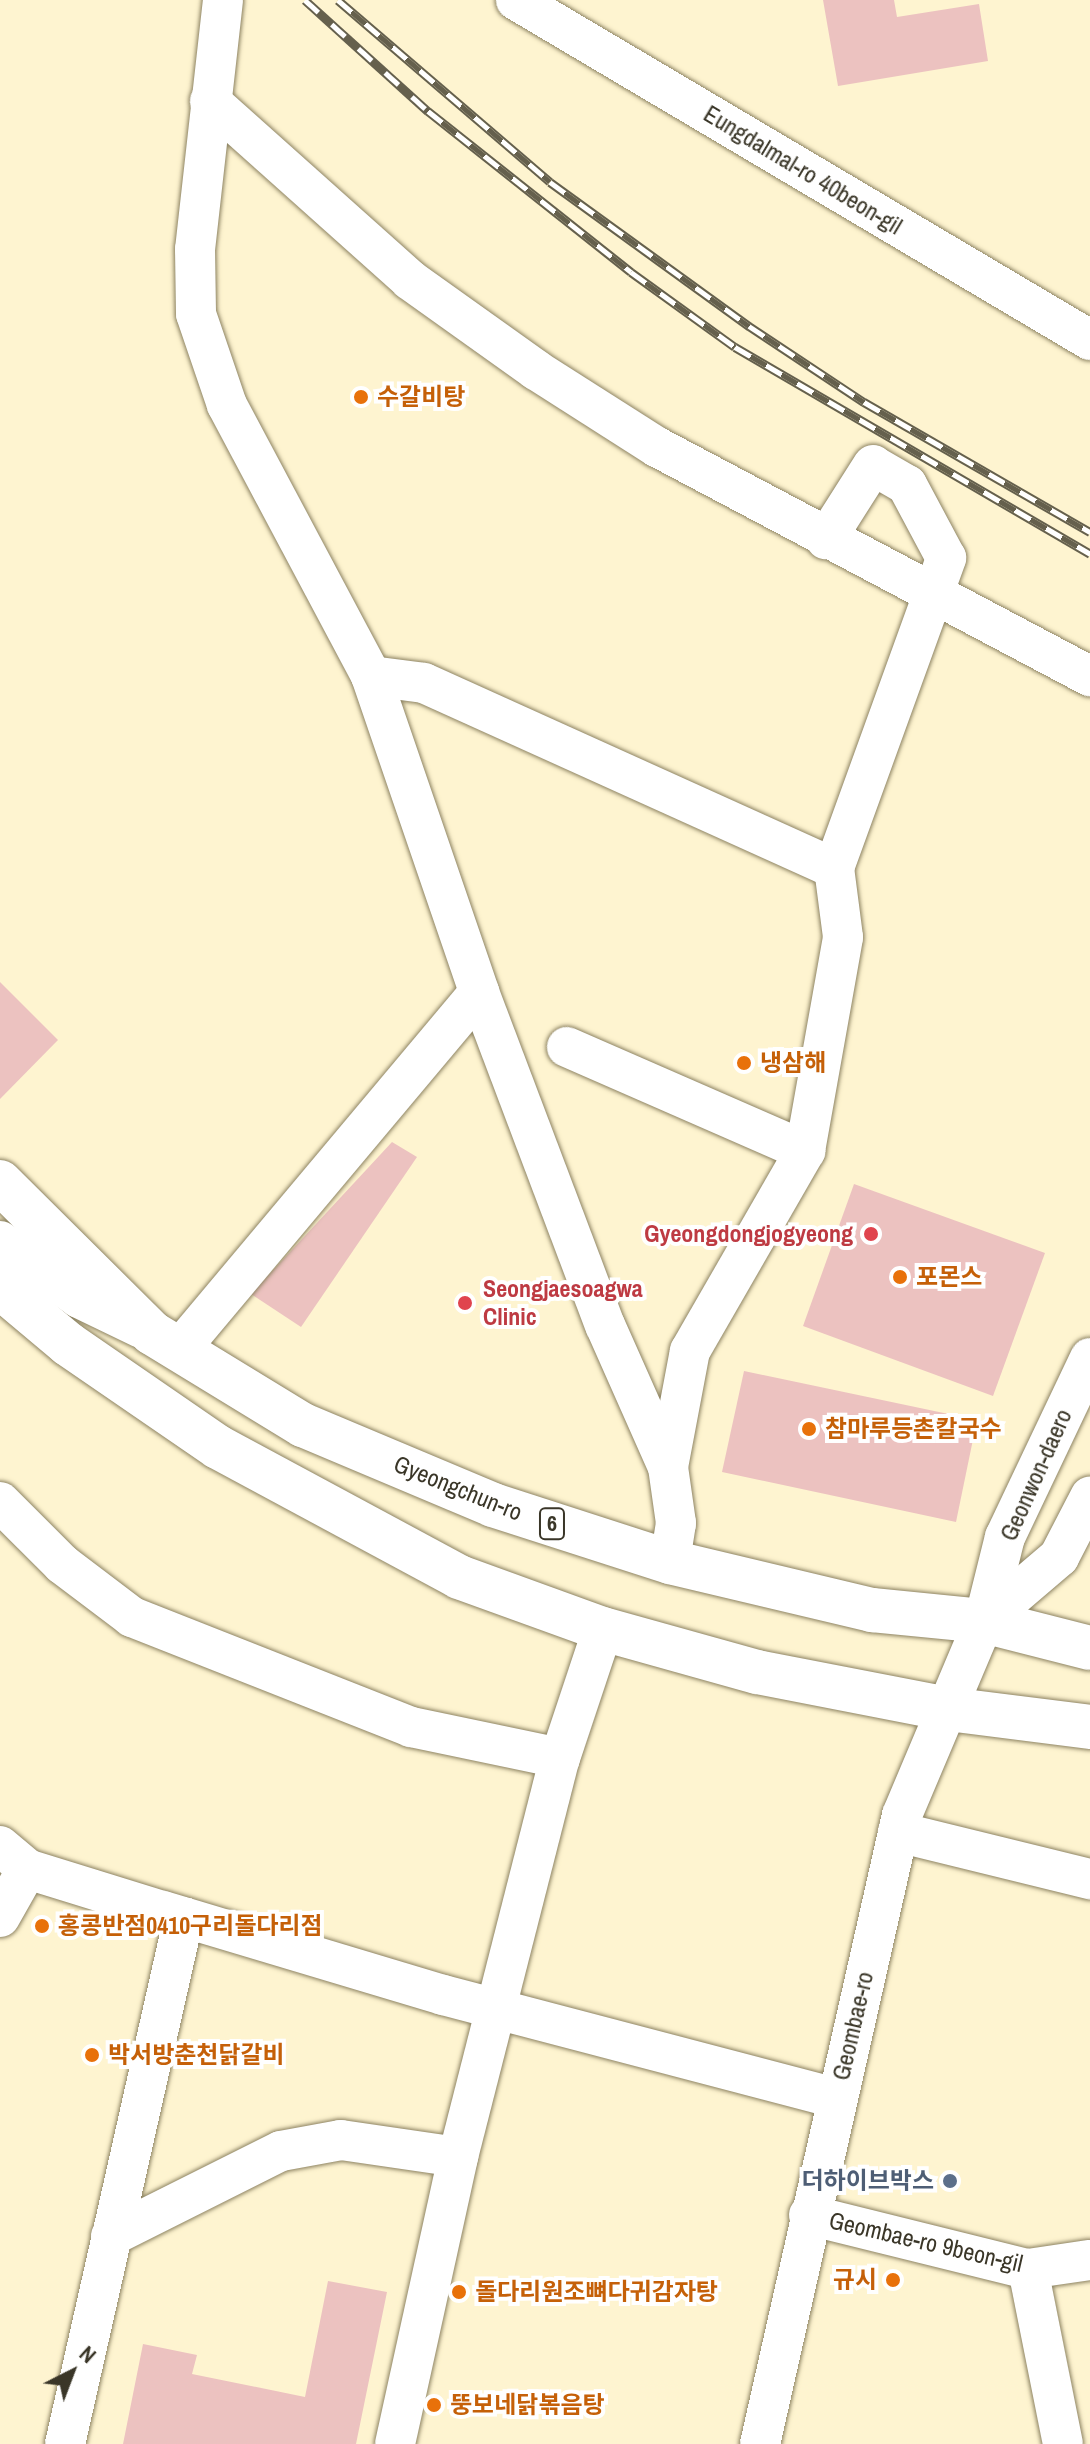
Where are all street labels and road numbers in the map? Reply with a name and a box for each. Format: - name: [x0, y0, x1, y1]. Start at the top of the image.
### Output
- street label: Eungdalmal-ro 40beon-gil: [699, 99, 907, 241]
- street label: Geonwon-daero: [994, 1405, 1078, 1545]
- street label: Gyeongchun-ro: [390, 1449, 526, 1527]
- road number: 6: [538, 1506, 566, 1542]
- street label: Geombae-ro: [827, 1969, 879, 2083]
- street label: Geombae-ro 9beon-gil: [826, 2206, 1026, 2278]

